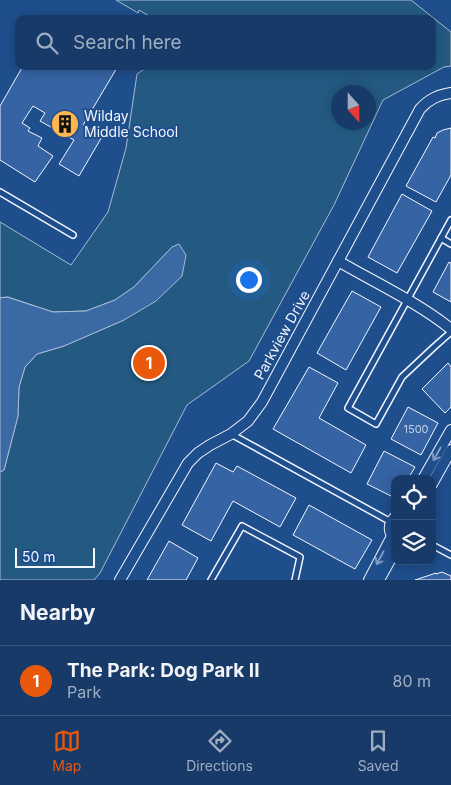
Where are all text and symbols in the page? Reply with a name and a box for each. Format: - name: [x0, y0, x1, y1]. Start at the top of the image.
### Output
- search box: [15, 15, 436, 70]
- icon: search: [33, 29, 61, 57]
- text: Search here: [73, 31, 182, 54]
- north arrow: [331, 85, 376, 130]
- place label: Wilday Middle School: [84, 107, 178, 140]
- building icon: Wilday Middle School: [50, 109, 80, 139]
- your location: [236, 267, 262, 293]
- street label: Parkview Drive: [250, 287, 313, 382]
- pin: 1: [133, 344, 165, 382]
- house number: 1500: [403, 422, 429, 436]
- one-way arrow: [431, 447, 441, 461]
- map controls: [391, 475, 436, 565]
- button: locate: [391, 475, 436, 520]
- button: layers: [391, 520, 436, 565]
- scale bar: [15, 545, 95, 568]
- text: 50 m: [22, 548, 56, 565]
- one-way arrow: [375, 550, 385, 565]
- text: Nearby: [20, 600, 95, 625]
- text: The Park: Dog Park II: [67, 659, 260, 682]
- text: 1: [33, 671, 39, 691]
- text: 80 m: [392, 671, 431, 691]
- text: Park: [67, 682, 101, 702]
- tab: Map: [52, 727, 81, 774]
- tab: Directions: [186, 727, 253, 774]
- tab: Saved: [358, 727, 399, 774]

